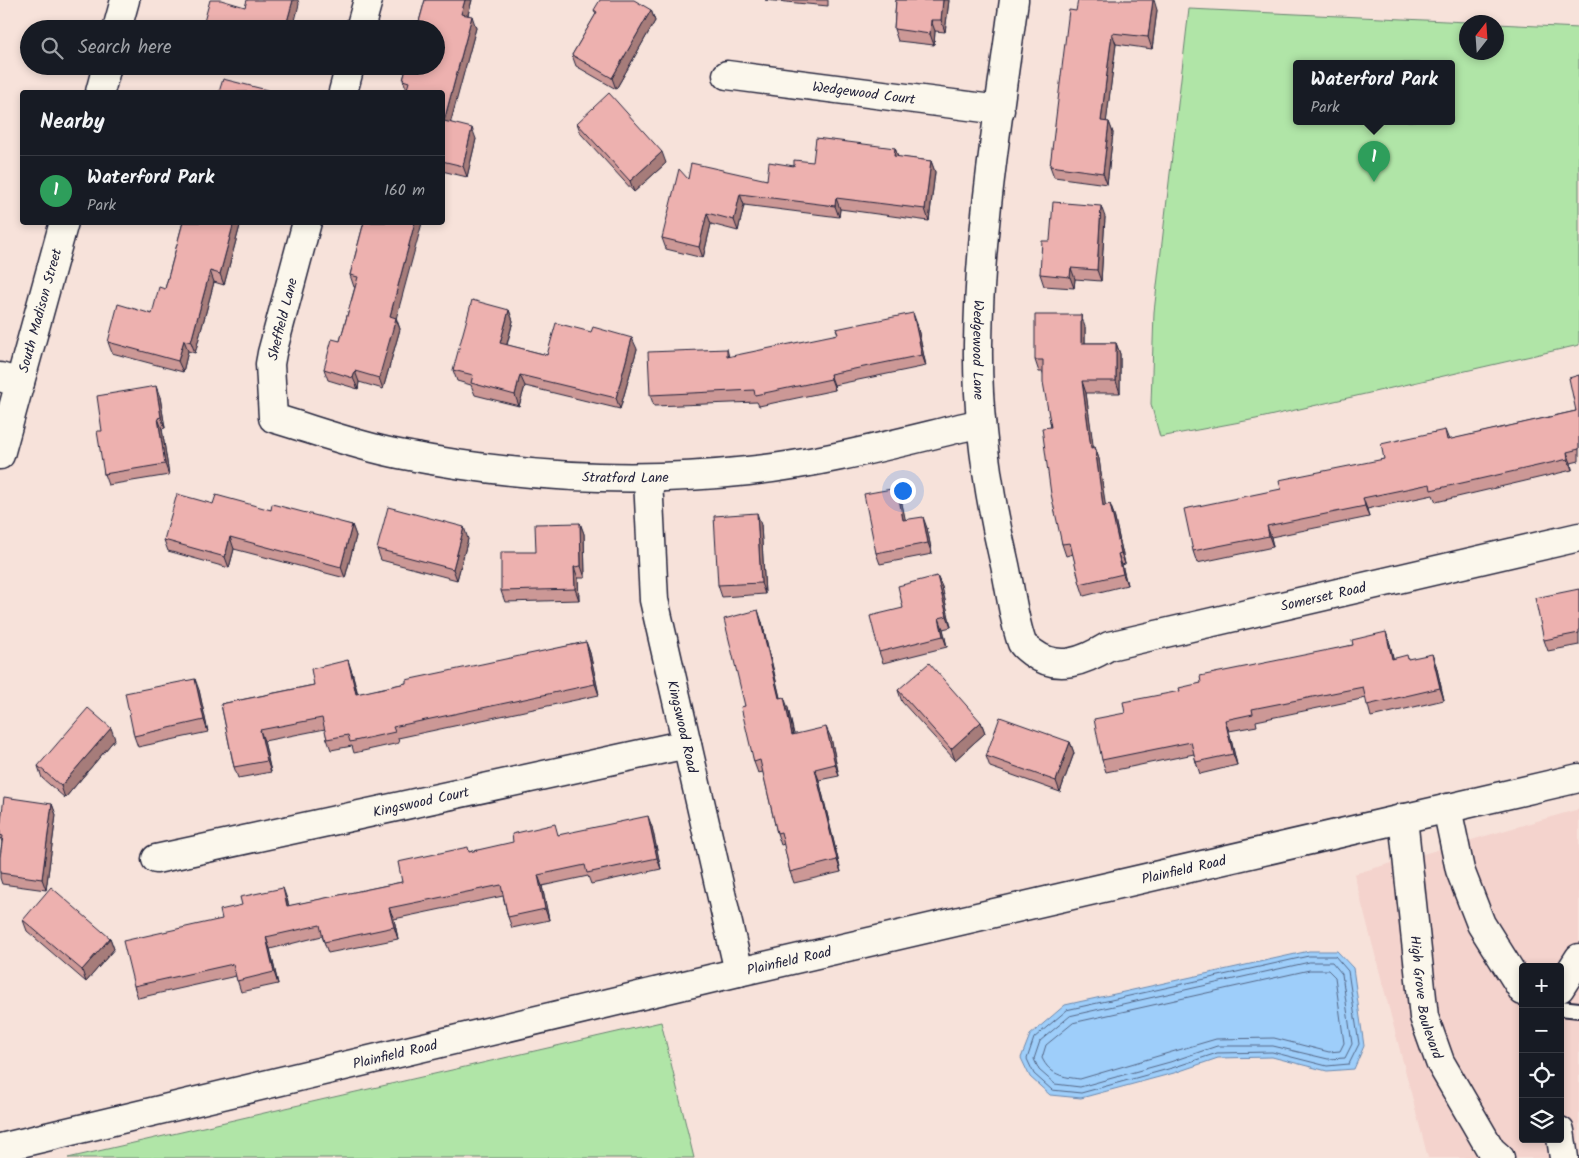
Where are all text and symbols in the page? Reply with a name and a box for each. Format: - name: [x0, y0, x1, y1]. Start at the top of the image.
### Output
- north arrow: [1459, 15, 1504, 60]
- search box: [20, 20, 445, 75]
- text: Search here: [78, 33, 172, 63]
- icon: search: [38, 34, 66, 62]
- popup: [1293, 60, 1455, 125]
- text: Waterford Park: [1310, 65, 1438, 95]
- street label: Wedgewood Court: [811, 76, 917, 111]
- text: Park: [1310, 95, 1339, 120]
- text: Nearby: [40, 106, 105, 139]
- pin: 1: [1358, 141, 1390, 182]
- text: Waterford Park: [87, 163, 214, 193]
- text: 1: [54, 178, 58, 203]
- text: 160 m: [384, 178, 425, 203]
- text: Park: [87, 193, 116, 218]
- street label: South Madison Street: [13, 245, 68, 375]
- street label: Sheffield Lane: [262, 275, 304, 363]
- street label: Wedgewood Lane: [966, 299, 989, 401]
- street label: Stratford Lane: [582, 466, 670, 489]
- your location: [890, 478, 916, 504]
- street label: Somerset Road: [1278, 576, 1370, 618]
- street label: Kingswood Road: [661, 678, 703, 776]
- street label: Kingswood Court: [371, 781, 472, 824]
- street label: Plainfield Road: [1139, 850, 1229, 891]
- street label: High Grove Boulevard: [1403, 934, 1448, 1063]
- street label: Plainfield Road: [745, 941, 835, 982]
- map controls: [1519, 963, 1564, 1143]
- button: +: [1519, 963, 1564, 1008]
- button: −: [1519, 1008, 1564, 1053]
- street label: Plainfield Road: [351, 1034, 441, 1076]
- button: locate: [1519, 1053, 1564, 1098]
- button: layers: [1519, 1098, 1564, 1143]

